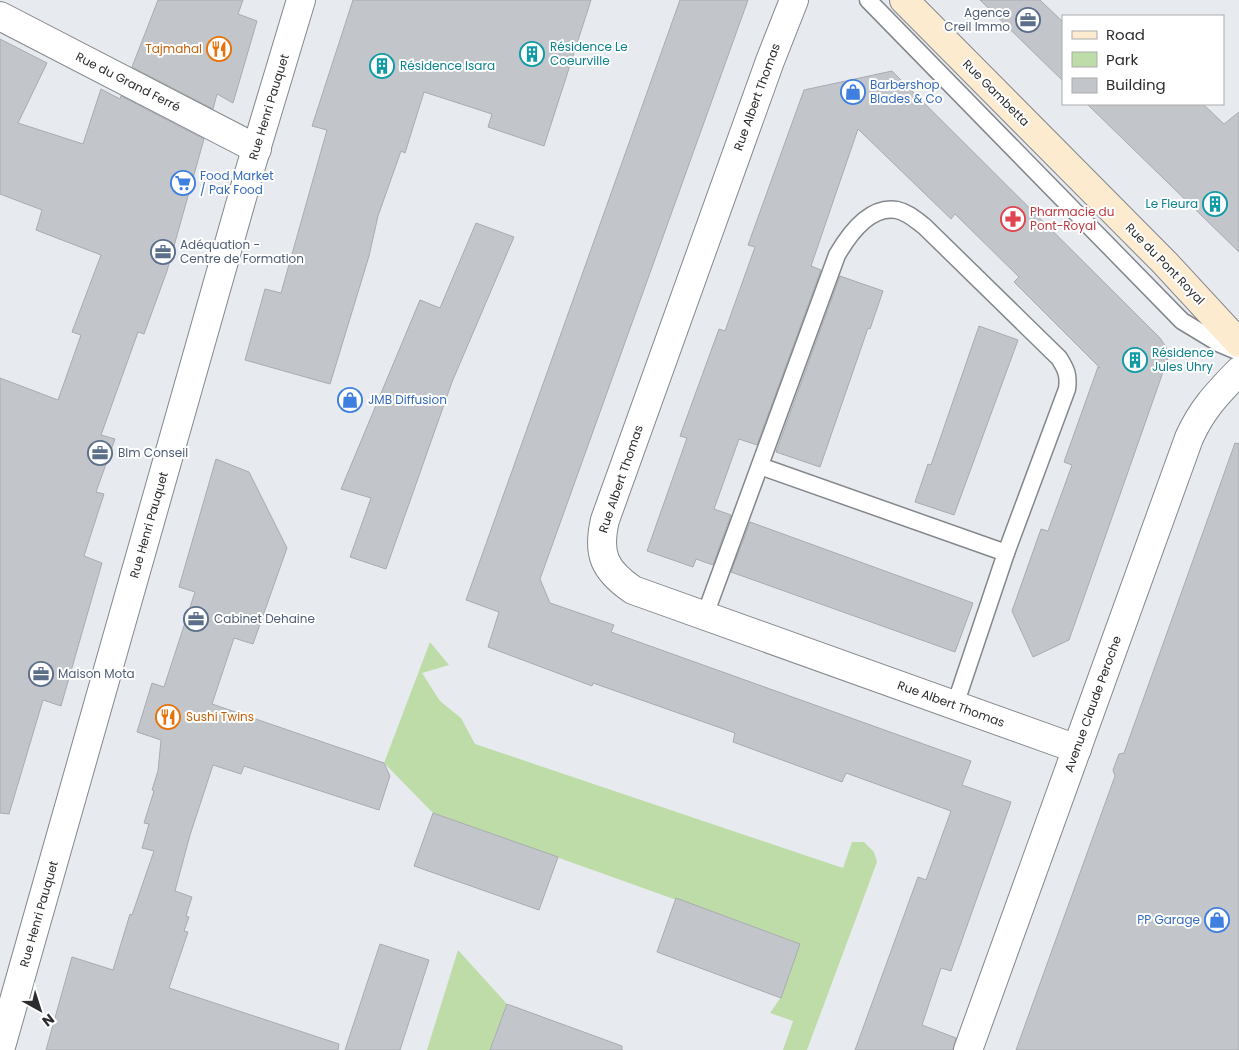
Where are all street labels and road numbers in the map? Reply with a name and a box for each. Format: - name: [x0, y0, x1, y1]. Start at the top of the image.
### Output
- street label: Rue Albert Thomas: [729, 41, 784, 153]
- street label: Rue du Grand Ferré: [73, 48, 184, 115]
- street label: Rue Henri Pauquet: [244, 52, 293, 162]
- street label: Rue Gambetta: [959, 56, 1033, 130]
- street label: Rue du Pont Royal: [1122, 219, 1209, 308]
- street label: Rue Albert Thomas: [594, 423, 647, 535]
- street label: Rue Henri Pauquet: [125, 470, 172, 580]
- street label: Avenue Claude Peroche: [1060, 633, 1125, 774]
- street label: Rue Albert Thomas: [895, 676, 1007, 731]
- street label: Rue Henri Pauquet: [15, 859, 62, 969]

